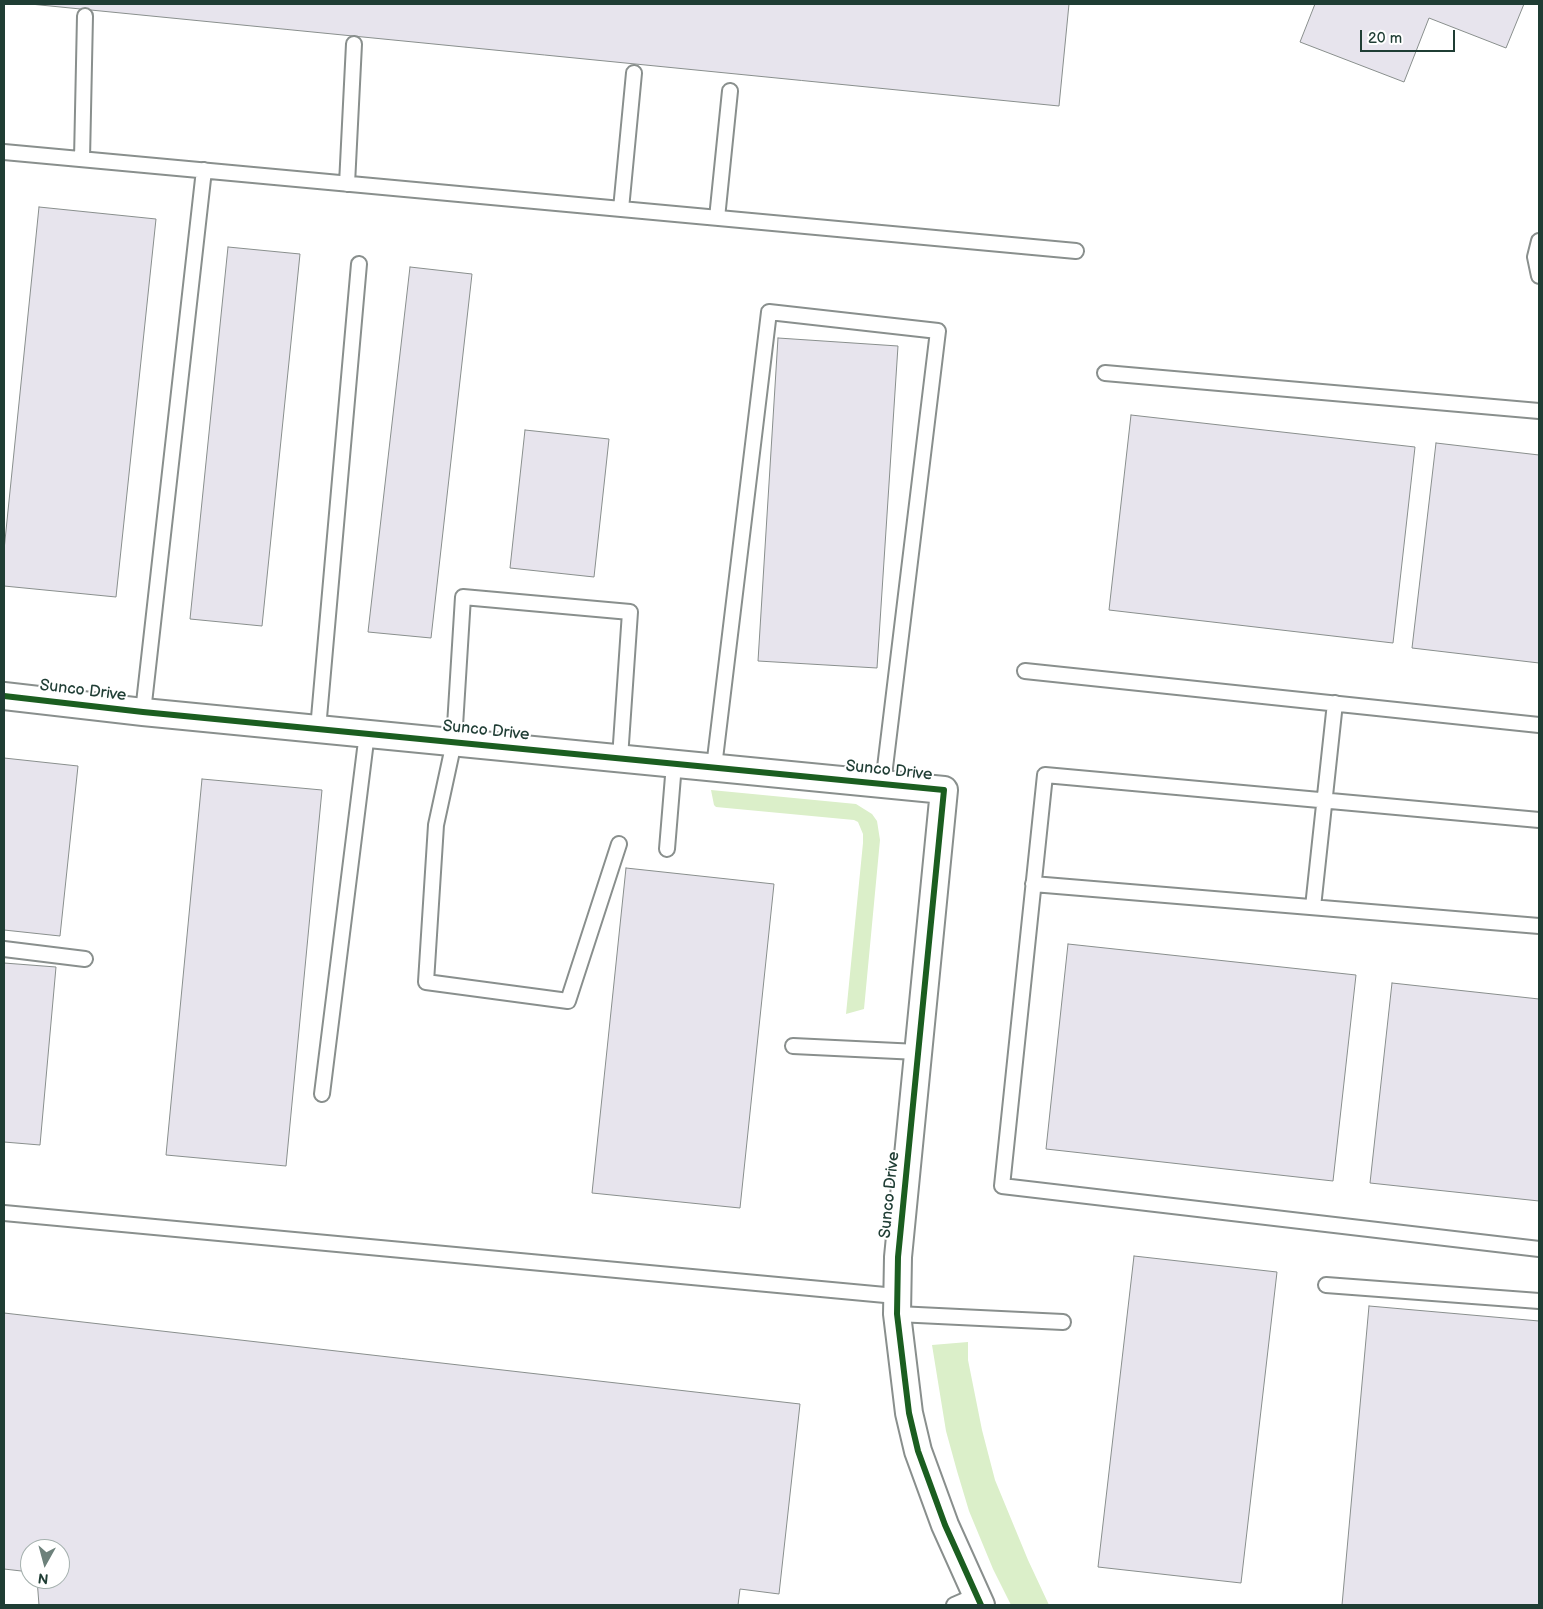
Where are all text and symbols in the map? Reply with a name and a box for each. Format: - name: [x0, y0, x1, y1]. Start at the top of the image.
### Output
- scale bar: [1363, 20, 1458, 52]
- text: 20 m: [1368, 29, 1402, 48]
- street label: Sunco Drive: [39, 676, 127, 706]
- street label: Sunco Drive: [442, 717, 530, 745]
- street label: Sunco Drive: [845, 757, 933, 785]
- street label: Sunco Drive: [876, 1151, 904, 1239]
- north arrow: [20, 1539, 70, 1589]
- text: N: [37, 1569, 49, 1587]

